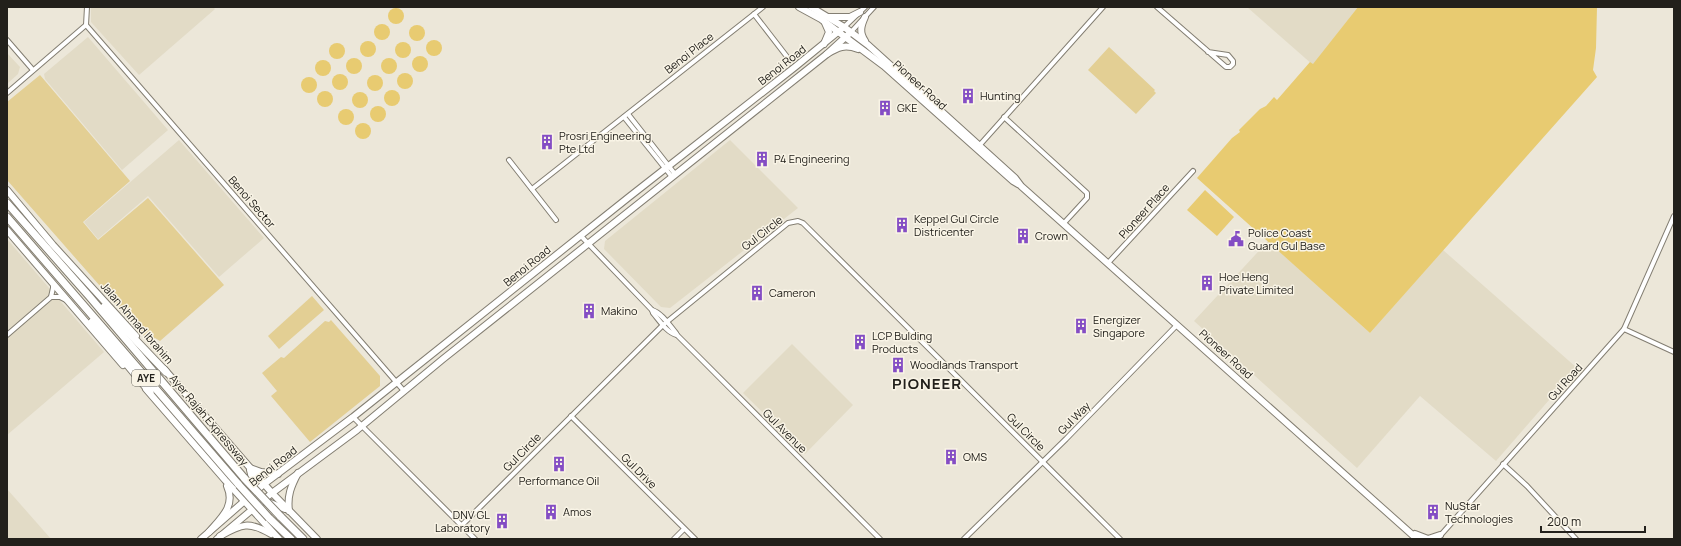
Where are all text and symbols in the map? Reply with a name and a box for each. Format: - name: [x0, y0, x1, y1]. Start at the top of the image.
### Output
- street label: Benoi Place: [661, 28, 717, 77]
- street label: Benoi Road: [755, 41, 809, 88]
- street label: Pioneer Road: [890, 57, 950, 113]
- building icon: Hunting: [959, 87, 977, 105]
- place label: Hunting: [980, 88, 1021, 103]
- building icon: GKE: [876, 99, 894, 117]
- place label: GKE: [897, 100, 918, 115]
- place label: Prosri Engineering Pte Ltd: [559, 128, 651, 156]
- building icon: Prosri Engineering Pte Ltd: [538, 133, 556, 151]
- building icon: P4 Engineering: [753, 150, 771, 168]
- place label: P4 Engineering: [774, 151, 850, 166]
- street label: Benoi Sector: [225, 172, 279, 231]
- street label: Pioneer Place: [1115, 180, 1173, 241]
- street label: Gul Circle: [738, 211, 786, 253]
- place label: Keppel Gul Circle Districenter: [914, 211, 999, 239]
- building icon: Keppel Gul Circle Districenter: [893, 216, 911, 234]
- place label: Police Coast Guard Gul Base: [1248, 225, 1326, 253]
- building icon: Crown: [1014, 227, 1032, 245]
- place label: Crown: [1035, 228, 1068, 243]
- public building icon: Police Coast Guard Gul Base: [1227, 230, 1245, 248]
- street label: Benoi Road: [500, 242, 553, 289]
- place label: Hoe Heng Private Limited: [1219, 269, 1294, 297]
- building icon: Hoe Heng Private Limited: [1198, 274, 1216, 292]
- street label: Jalan Ahmad Ibrahim: [98, 279, 177, 367]
- building icon: Cameron: [748, 284, 766, 302]
- place label: Cameron: [769, 285, 816, 300]
- building icon: Makino: [580, 302, 598, 320]
- place label: Makino: [601, 303, 638, 318]
- place label: Energizer Singapore: [1093, 312, 1145, 340]
- building icon: Energizer Singapore: [1072, 317, 1090, 335]
- street label: Pioneer Road: [1196, 326, 1256, 382]
- place label: LCP Bulding Products: [872, 328, 932, 356]
- building icon: LCP Bulding Products: [851, 333, 869, 351]
- building icon: Woodlands Transport: [889, 356, 907, 374]
- place label: Woodlands Transport: [910, 357, 1018, 372]
- street label: Gul Road: [1544, 360, 1585, 403]
- road number: AYE: [132, 370, 160, 386]
- street label: Ayer Rajah Expressway: [167, 371, 252, 469]
- district label: PIONEER: [892, 373, 962, 394]
- street label: Gul Way: [1054, 398, 1093, 437]
- street label: Gul Avenue: [760, 405, 811, 456]
- street label: Gul Circle: [1004, 409, 1049, 454]
- street label: Gul Circle: [499, 429, 544, 474]
- street label: Benoi Road: [246, 442, 300, 489]
- building icon: OMS: [942, 448, 960, 466]
- place label: OMS: [963, 449, 987, 464]
- street label: Gul Drive: [618, 450, 661, 492]
- building icon: Performance Oil: [550, 455, 568, 473]
- place label: Performance Oil: [519, 473, 599, 488]
- place label: NuStar Technologies: [1445, 498, 1513, 526]
- building icon: Amos: [542, 503, 560, 521]
- building icon: NuStar Technologies: [1424, 503, 1442, 521]
- place label: Amos: [563, 504, 592, 519]
- place label: DNV GL Laboratory: [435, 507, 490, 535]
- scale bar: [1541, 508, 1645, 534]
- building icon: DNV GL Laboratory: [493, 512, 511, 530]
- text: 200 m: [1547, 513, 1581, 530]

